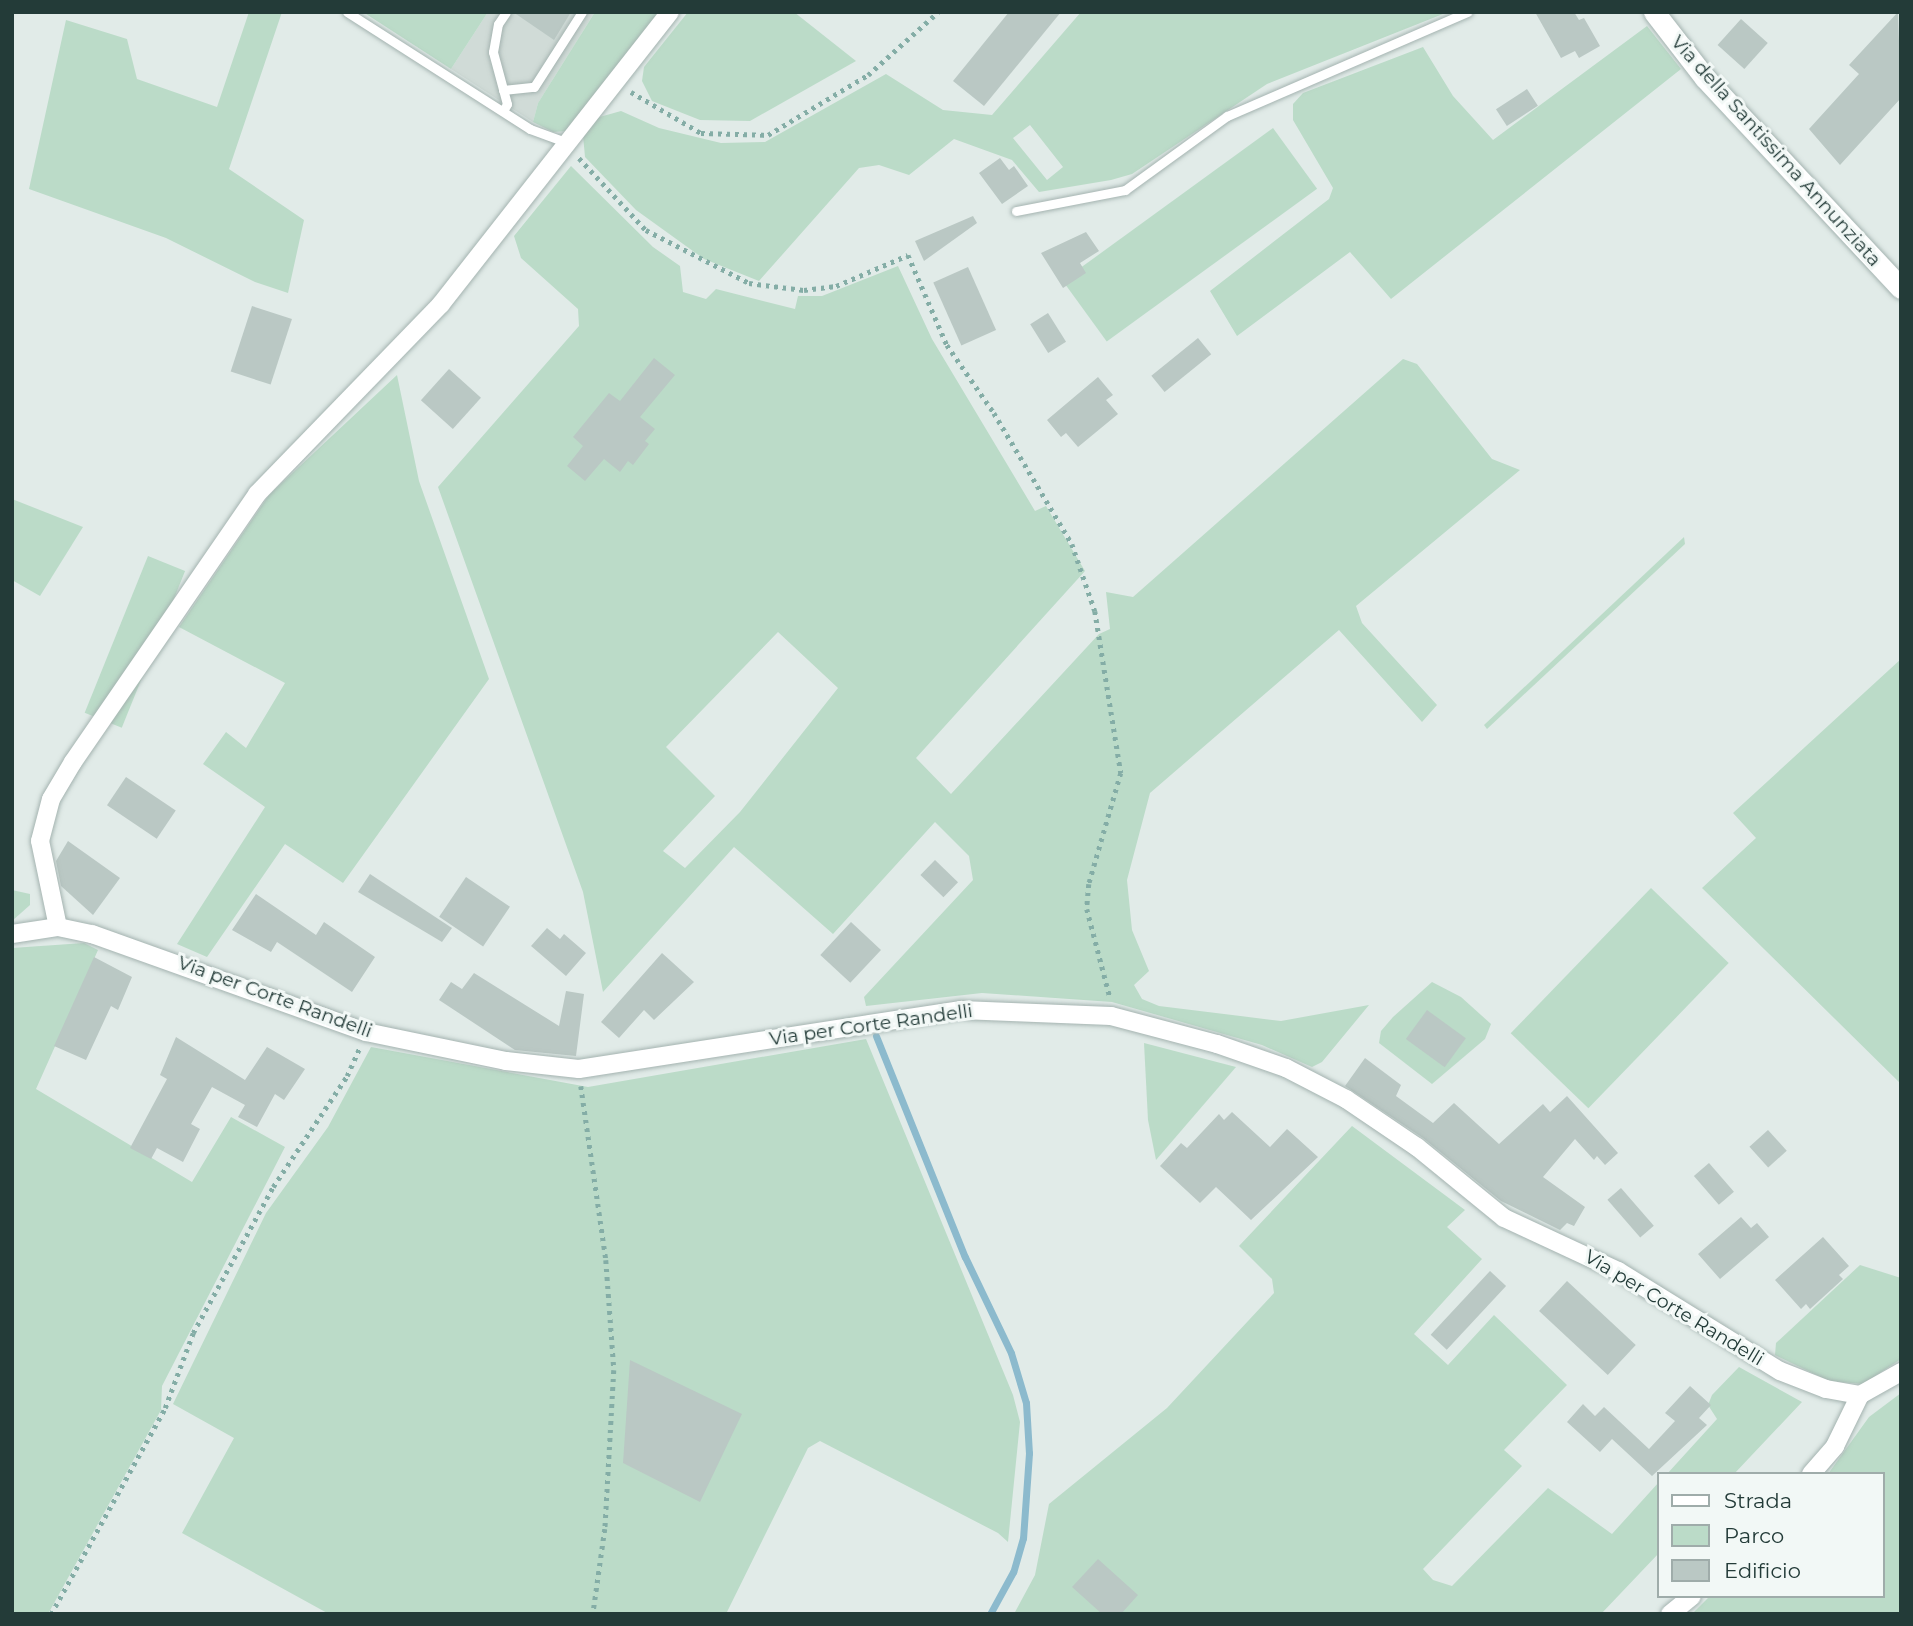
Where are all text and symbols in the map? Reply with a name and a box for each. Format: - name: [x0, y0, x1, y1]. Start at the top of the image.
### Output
- street label: Via della Santissima Annunziata: [1666, 31, 1886, 271]
- street label: Via per Corte Randelli: [175, 951, 375, 1043]
- street label: Via per Corte Randelli: [768, 999, 974, 1051]
- street label: Via per Corte Randelli: [1580, 1245, 1768, 1371]
- legend: [1658, 1472, 1885, 1598]
- text: Strada: [1724, 1488, 1792, 1513]
- text: Parco: [1724, 1523, 1784, 1548]
- text: Edificio: [1724, 1558, 1801, 1583]

